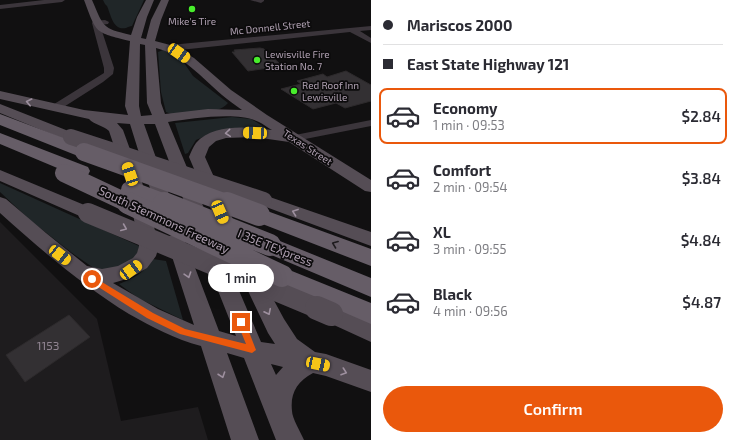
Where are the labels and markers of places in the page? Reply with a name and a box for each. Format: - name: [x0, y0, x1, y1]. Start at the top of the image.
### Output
- marker: Mike's Tire: [187, 4, 197, 14]
- place label: Mike's Tire: [168, 15, 216, 27]
- place label: Lewisville Fire Station No. 7: [265, 48, 330, 72]
- marker: Lewisville Fire Station No. 7: [252, 55, 262, 65]
- place label: Red Roof Inn Lewisville: [302, 79, 359, 103]
- marker: Red Roof Inn Lewisville: [289, 86, 299, 96]

